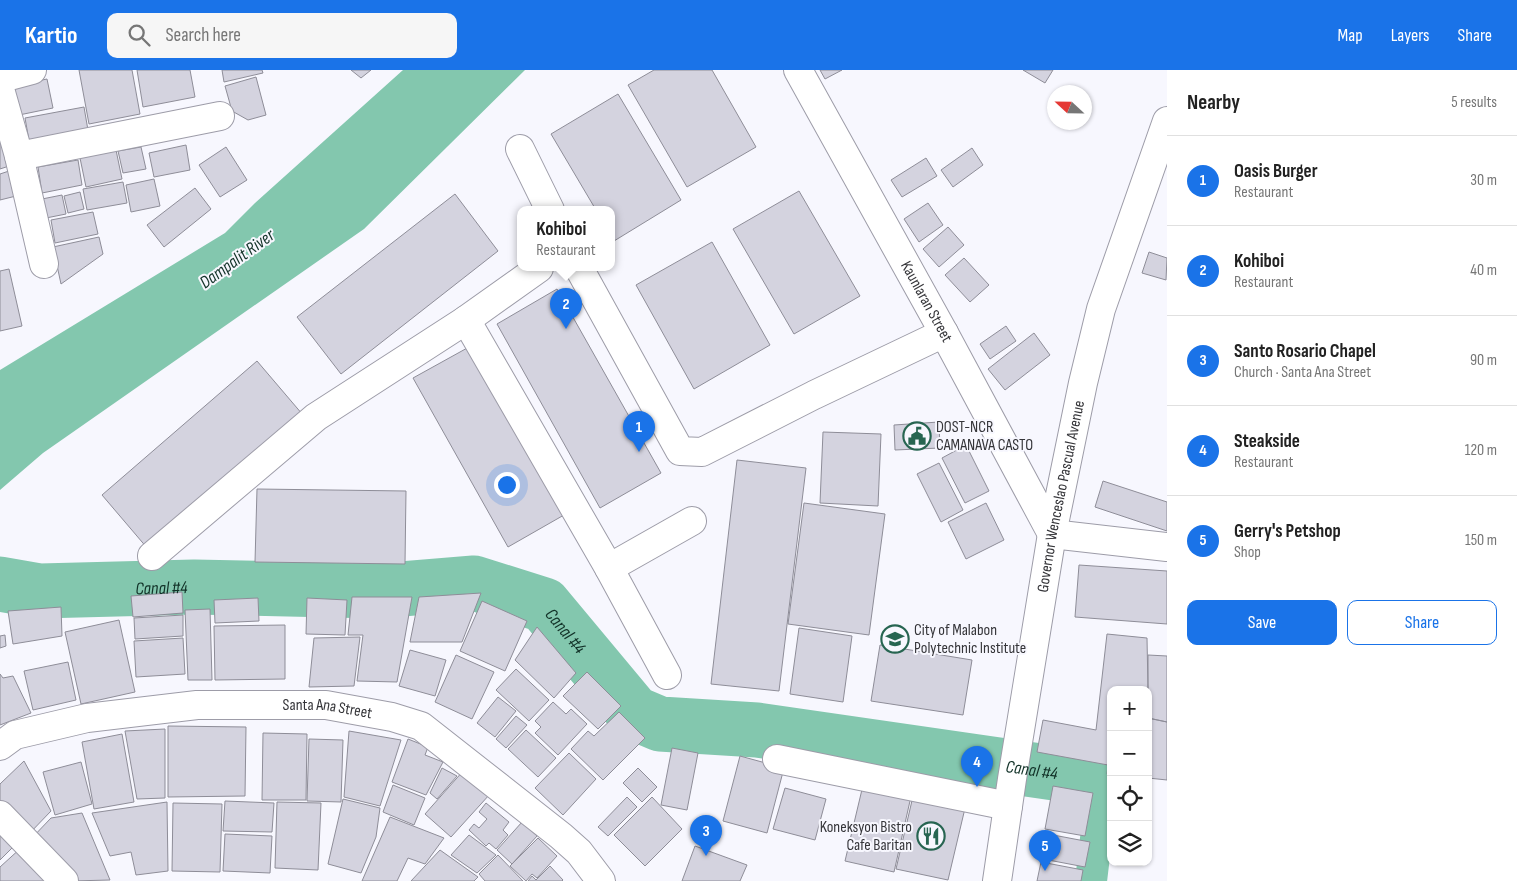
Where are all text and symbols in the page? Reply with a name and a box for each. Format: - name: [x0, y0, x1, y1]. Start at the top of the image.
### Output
- search box: [107, 13, 457, 58]
- text: Kartio: [25, 21, 77, 50]
- icon: search: [125, 21, 153, 49]
- text: Search here: [165, 24, 241, 47]
- text: Map: [1338, 25, 1363, 46]
- text: Layers: [1391, 25, 1430, 46]
- text: Share: [1458, 25, 1492, 46]
- north arrow: [1047, 85, 1092, 130]
- text: Nearby: [1187, 90, 1240, 115]
- text: 5 results: [1451, 93, 1497, 112]
- text: Oasis Burger: [1234, 160, 1318, 183]
- text: 1: [1200, 171, 1206, 190]
- text: 30 m: [1470, 171, 1497, 190]
- text: Restaurant: [1234, 183, 1293, 202]
- popup: [517, 206, 615, 271]
- text: Kohiboi: [536, 218, 586, 241]
- water label: Dampalit River: [196, 224, 279, 293]
- text: Restaurant: [536, 241, 596, 260]
- text: Kohiboi: [1234, 250, 1284, 273]
- street label: Kaunlaran Street: [897, 258, 957, 346]
- text: 2: [1199, 261, 1207, 280]
- text: 40 m: [1470, 261, 1497, 280]
- text: Restaurant: [1234, 273, 1293, 292]
- pin: 2: [550, 288, 582, 329]
- text: Santo Rosario Chapel: [1234, 340, 1376, 363]
- text: 3: [1199, 351, 1207, 370]
- text: 90 m: [1470, 351, 1497, 370]
- text: Church · Santa Ana Street: [1234, 363, 1371, 382]
- street label: Governor Wenceslao Pascual Avenue: [1033, 399, 1089, 594]
- pin: 1: [623, 411, 655, 452]
- place label: DOST-NCR CAMANAVA CASTO: [936, 418, 1033, 455]
- public building icon: DOST-NCR CAMANAVA CASTO: [902, 421, 932, 451]
- text: Steakside: [1234, 430, 1300, 453]
- text: 4: [1199, 441, 1207, 460]
- text: 120 m: [1465, 441, 1497, 460]
- text: Restaurant: [1234, 453, 1293, 472]
- your location: [494, 472, 520, 498]
- text: Gerry's Petshop: [1234, 520, 1341, 543]
- text: 5: [1199, 531, 1207, 550]
- text: 150 m: [1465, 531, 1497, 550]
- text: Shop: [1234, 543, 1261, 562]
- water label: Canal #4: [135, 577, 188, 599]
- button: Save: [1187, 600, 1337, 645]
- button: Share: [1347, 600, 1497, 645]
- water label: Canal #4: [541, 604, 591, 658]
- place label: City of Malabon Polytechnic Institute: [914, 621, 1026, 658]
- school or university icon: City of Malabon Polytechnic Institute: [880, 624, 910, 654]
- map controls: [1107, 686, 1152, 866]
- button: +: [1107, 686, 1152, 731]
- street label: Santa Ana Street: [283, 695, 374, 723]
- button: −: [1107, 731, 1152, 776]
- pin: 4: [961, 746, 993, 787]
- water label: Canal #4: [1004, 756, 1060, 784]
- button: locate: [1107, 776, 1152, 821]
- pin: 3: [690, 815, 722, 856]
- place label: Koneksyon Bistro Cafe Baritan: [820, 818, 912, 855]
- restaurant icon: Koneksyon Bistro Cafe Baritan: [916, 821, 946, 851]
- button: layers: [1107, 821, 1152, 866]
- pin: 5: [1029, 830, 1061, 871]

